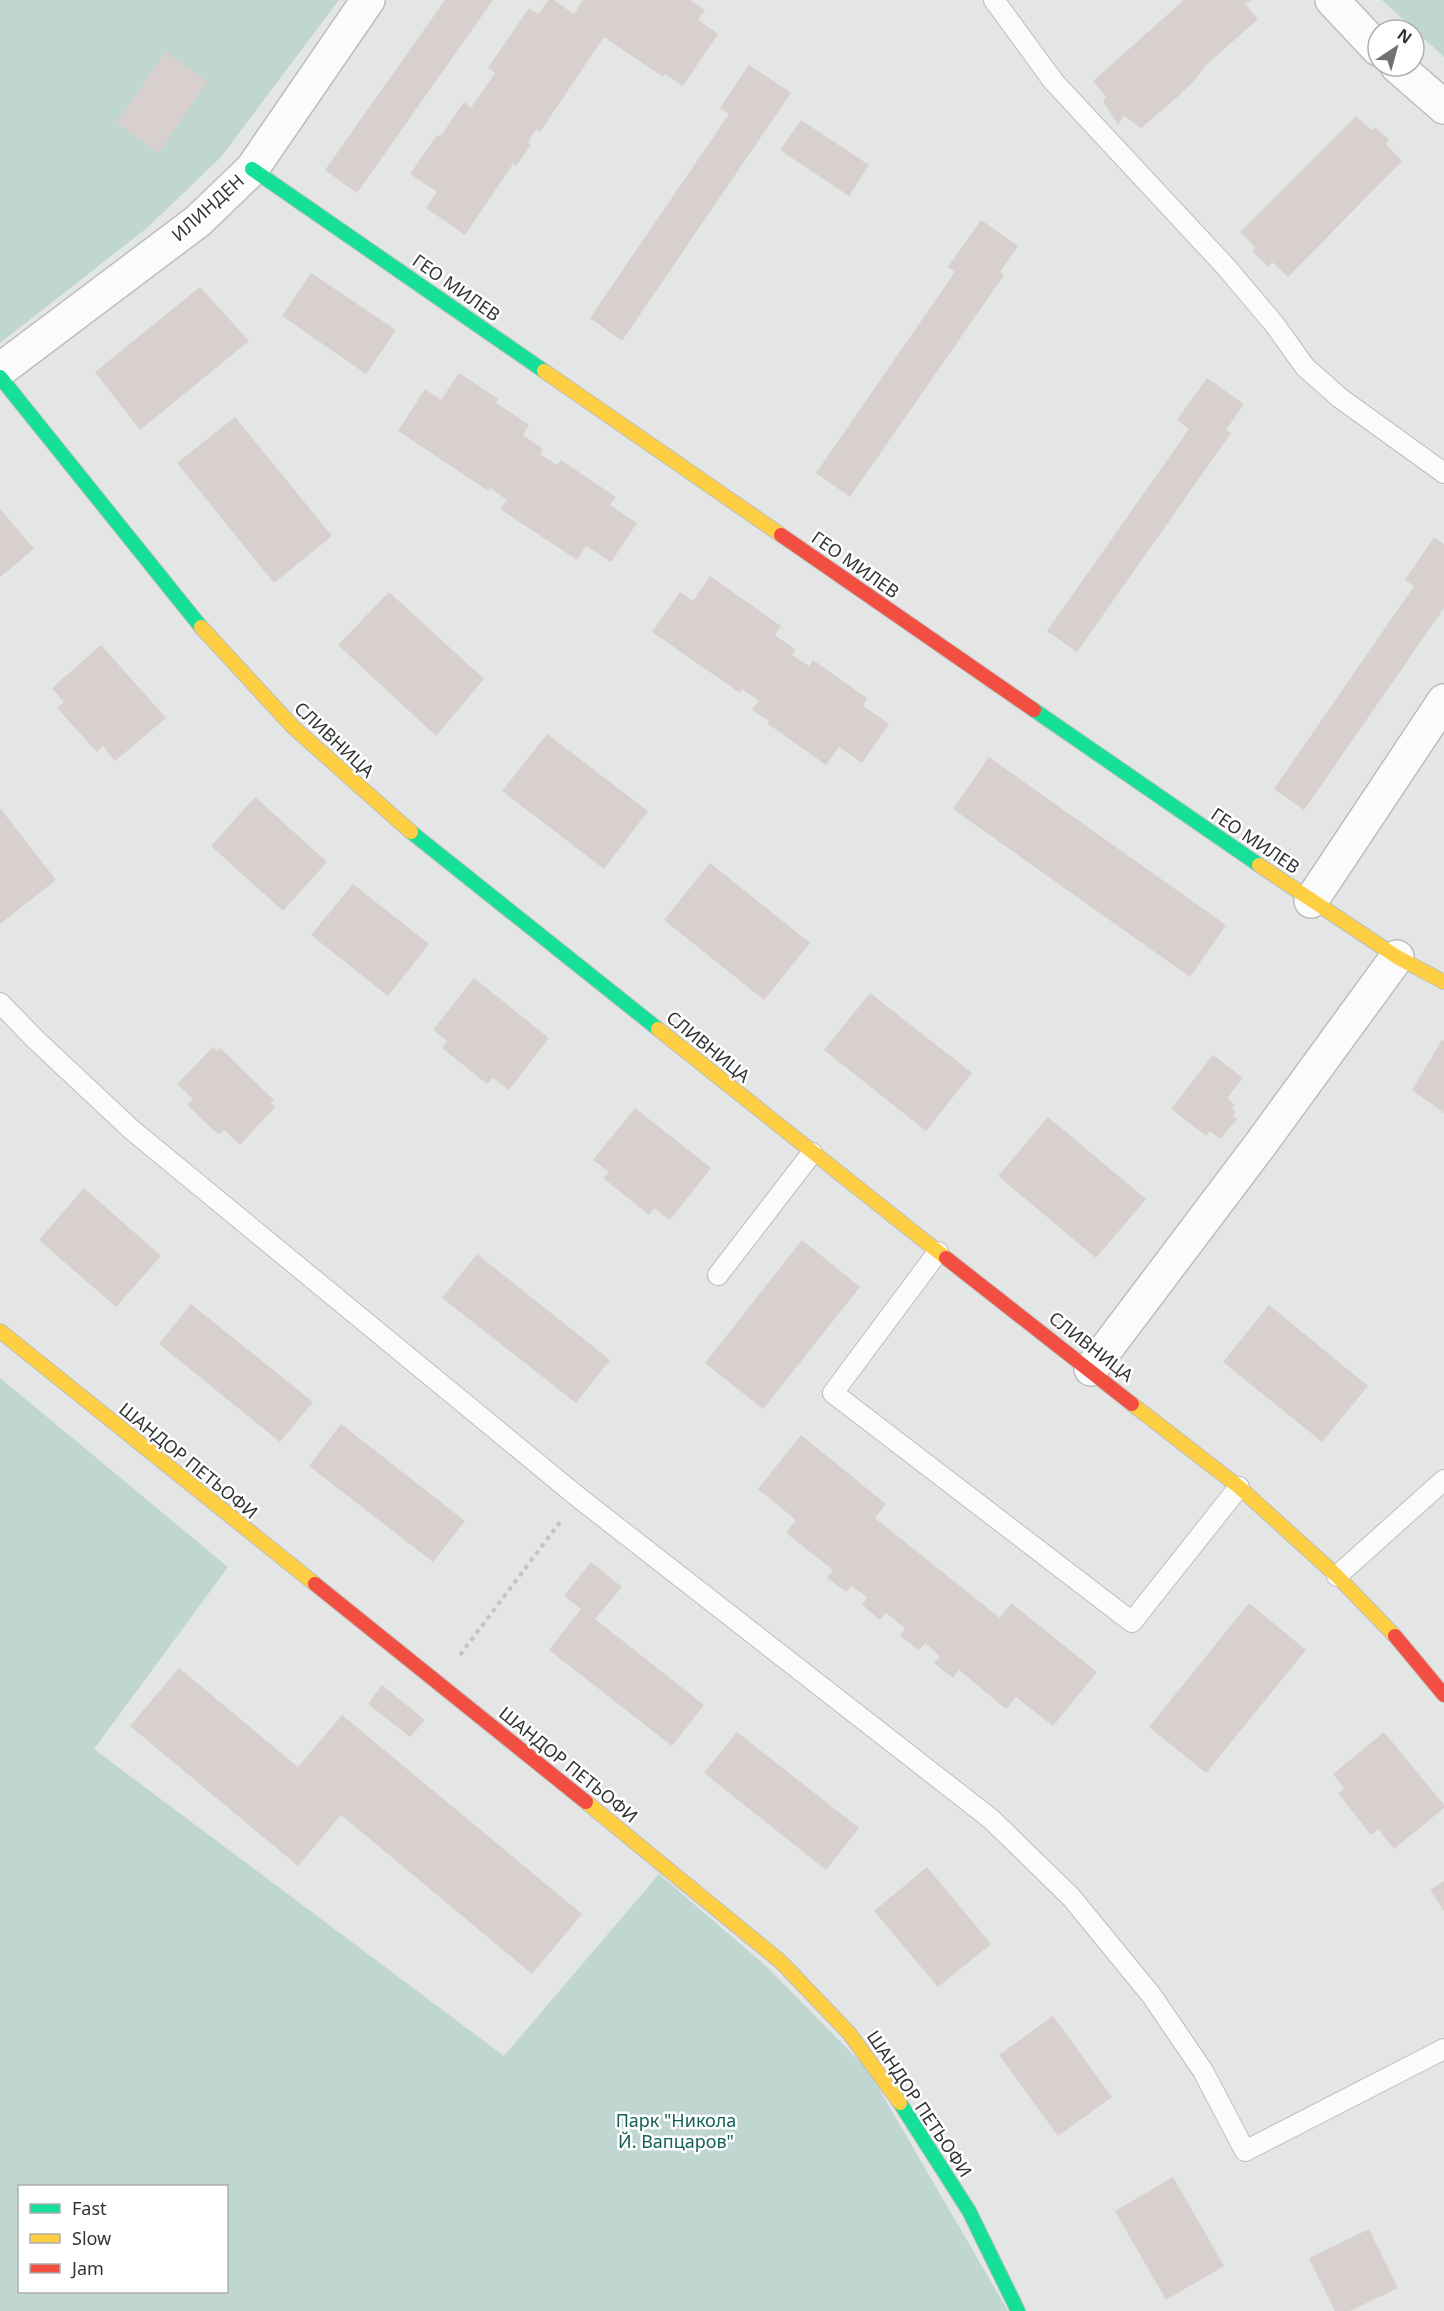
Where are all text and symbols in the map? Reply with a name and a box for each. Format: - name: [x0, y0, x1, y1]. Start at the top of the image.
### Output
- north arrow: [1366, 18, 1426, 78]
- text: N: [1393, 23, 1417, 49]
- street label: ИЛИНДЕН: [166, 168, 249, 246]
- street label: ГЕО МИЛЕВ: [408, 248, 505, 326]
- street label: ГЕО МИЛЕВ: [807, 525, 904, 603]
- street label: СЛИВНИЦА: [289, 696, 380, 783]
- street label: ГЕО МИЛЕВ: [1207, 802, 1304, 879]
- street label: СЛИВНИЦА: [662, 1005, 756, 1088]
- street label: СЛИВНИЦА: [1044, 1306, 1139, 1387]
- street label: ШАНДОР ПЕТЬОФИ: [114, 1397, 263, 1524]
- street label: ШАНДОР ПЕТЬОФИ: [494, 1701, 643, 1828]
- street label: ШАНДОР ПЕТЬОФИ: [862, 2025, 978, 2181]
- park label: Парк "Никола Й. Вапцаров": [616, 2108, 736, 2153]
- legend: [18, 2185, 228, 2293]
- text: Fast: [72, 2196, 107, 2220]
- text: Slow: [72, 2226, 111, 2250]
- text: Jam: [70, 2256, 104, 2280]

